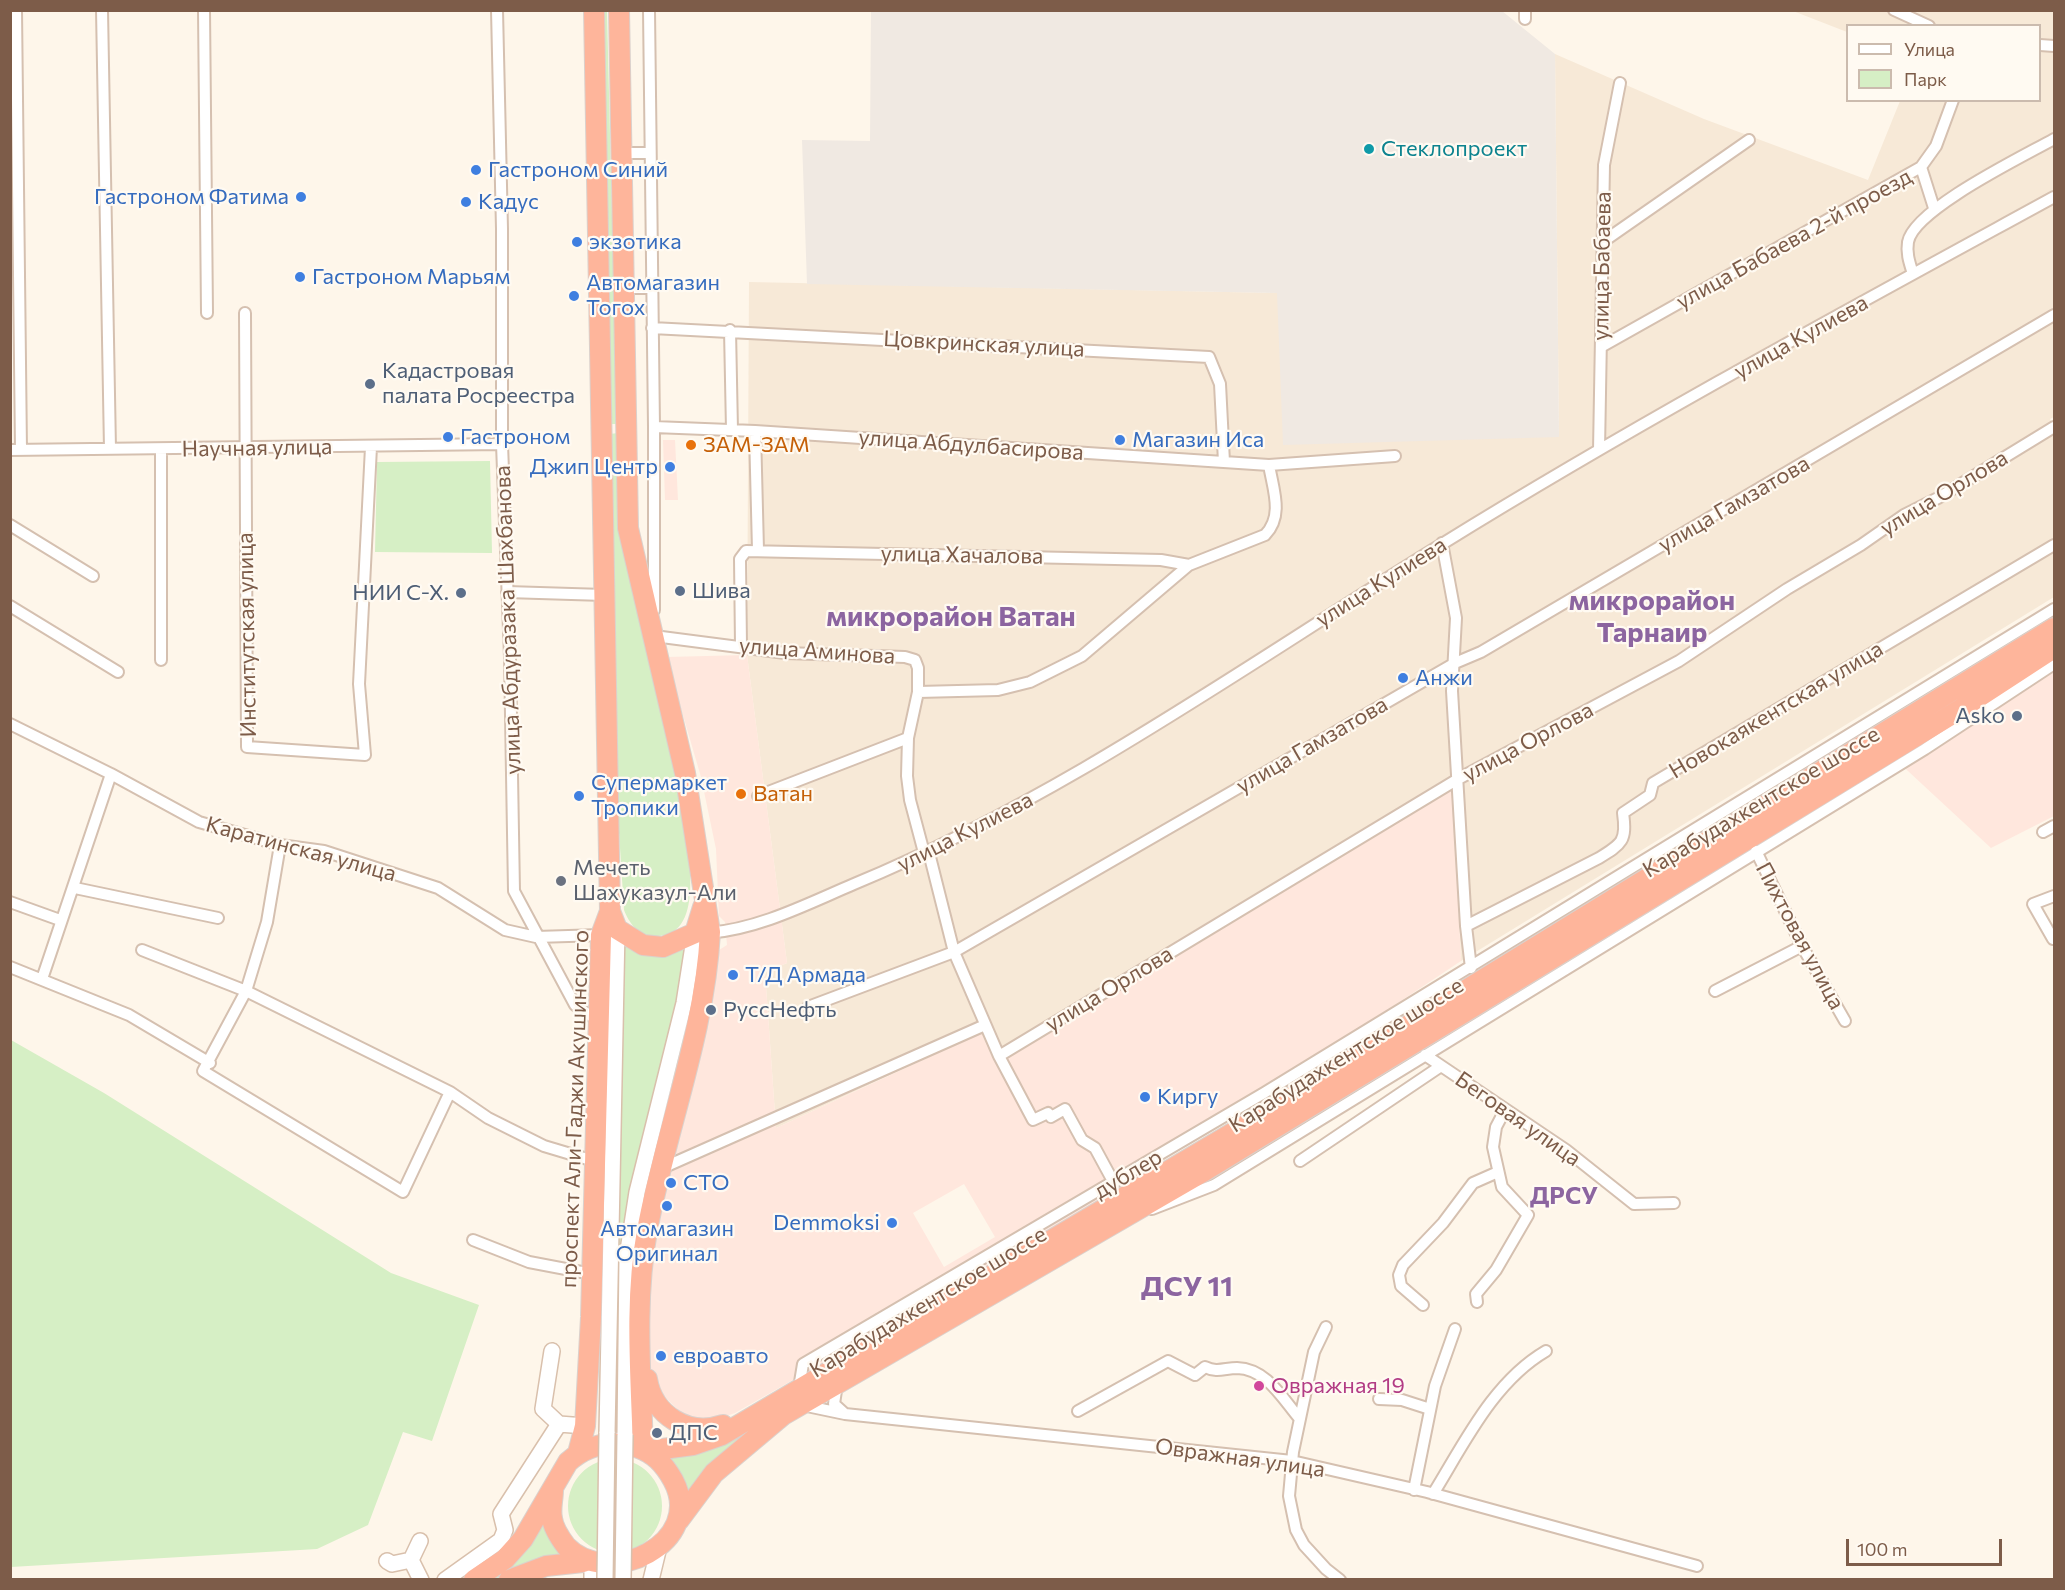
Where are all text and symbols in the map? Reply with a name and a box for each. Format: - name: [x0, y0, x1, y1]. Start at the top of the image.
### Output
- legend: [1846, 24, 2041, 102]
- text: Улица: [1904, 38, 1955, 60]
- text: Парк: [1904, 68, 1947, 90]
- place label: Стеклопроект: [1381, 136, 1527, 162]
- marker: Стеклопроект: [1362, 142, 1376, 156]
- place label: Гастроном Синий: [488, 157, 668, 183]
- marker: Гастроном Синий: [469, 163, 483, 177]
- street label: улица Бабаева 2-й проезд: [1672, 163, 1916, 315]
- place label: Гастроном Фатима: [94, 184, 289, 210]
- place label: Кадус: [478, 189, 539, 215]
- marker: Гастроном Фатима: [294, 190, 308, 204]
- street label: улица Бабаева: [1588, 191, 1616, 341]
- marker: Кадус: [459, 195, 473, 209]
- place label: экзотика: [589, 229, 682, 255]
- marker: экзотика: [570, 235, 584, 249]
- place label: Гастроном Марьям: [312, 264, 510, 290]
- marker: Гастроном Марьям: [293, 270, 307, 284]
- place label: Автомагазин Тогох: [586, 270, 720, 322]
- marker: Автомагазин Тогох: [567, 289, 581, 303]
- street label: улица Кулиева: [1729, 289, 1873, 385]
- street label: Цовкринская улица: [883, 326, 1085, 362]
- place label: Кадастровая палата Росреестра: [382, 358, 575, 410]
- marker: Кадастровая палата Росреестра: [363, 377, 377, 391]
- place label: Гастроном: [460, 424, 570, 450]
- street label: улица Абдулбасирова: [858, 424, 1084, 466]
- place label: Магазин Иса: [1132, 427, 1264, 453]
- marker: Гастроном: [441, 430, 455, 444]
- place label: ЗАМ-ЗАМ: [703, 432, 810, 458]
- street label: Научная улица: [181, 433, 333, 463]
- marker: Магазин Иса: [1113, 433, 1127, 447]
- marker: ЗАМ-ЗАМ: [684, 438, 698, 452]
- street label: улица Орлова: [1875, 445, 2013, 541]
- street label: улица Гамзатова: [1654, 450, 1814, 558]
- place label: Джип Центр: [530, 454, 658, 480]
- marker: Джип Центр: [663, 460, 677, 474]
- street label: улица Абдуразака Шахбанова: [489, 465, 527, 775]
- street label: улица Кулиева: [1311, 531, 1451, 633]
- street label: Институтская улица: [232, 532, 262, 738]
- street label: улица Хачалова: [880, 540, 1044, 570]
- place label: Шива: [692, 578, 751, 604]
- place label: НИИ С-Х.: [352, 580, 449, 606]
- marker: Шива: [673, 584, 687, 598]
- district label: микрорайон Тарнаир: [1569, 584, 1735, 650]
- marker: НИИ С-Х.: [454, 586, 468, 600]
- district label: микрорайон Ватан: [826, 600, 1076, 634]
- street label: улица Аминова: [738, 632, 896, 670]
- street label: Новокаякентская улица: [1664, 636, 1888, 784]
- place label: Анжи: [1415, 665, 1473, 691]
- marker: Анжи: [1396, 671, 1410, 685]
- street label: улица Гамзатова: [1232, 691, 1392, 799]
- street label: улица Орлова: [1458, 697, 1598, 787]
- place label: Asko: [1955, 703, 2005, 729]
- marker: Asko: [2010, 709, 2024, 723]
- street label: Карабудахкентское шоссе: [1638, 721, 1884, 883]
- place label: Супермаркет Тропики: [591, 770, 727, 822]
- place label: Ватан: [753, 781, 813, 807]
- street label: улица Кулиева: [893, 786, 1037, 878]
- marker: Ватан: [734, 787, 748, 801]
- marker: Супермаркет Тропики: [572, 789, 586, 803]
- street label: Каратинская улица: [203, 811, 399, 887]
- place label: Мечеть Шахуказул-Али: [573, 855, 737, 906]
- street label: Пихтовая улица: [1750, 858, 1850, 1014]
- marker: Мечеть Шахуказул-Али: [554, 874, 568, 888]
- street label: проспект Али-Гаджи Акушинского: [556, 929, 594, 1289]
- street label: улица Орлова: [1040, 941, 1178, 1037]
- place label: Т/Д Армада: [745, 962, 866, 988]
- marker: Т/Д Армада: [726, 968, 740, 982]
- street label: Карабудахкентское шоссе: [1224, 972, 1468, 1138]
- place label: РуссНефть: [723, 997, 836, 1023]
- marker: РуссНефть: [704, 1003, 718, 1017]
- street label: Беговая улица: [1450, 1066, 1586, 1172]
- place label: Киргу: [1157, 1084, 1218, 1110]
- marker: Киргу: [1138, 1090, 1152, 1104]
- street label: дублер: [1089, 1144, 1167, 1204]
- place label: СТО: [683, 1170, 729, 1196]
- marker: СТО: [664, 1176, 678, 1190]
- district label: ДРСУ: [1530, 1182, 1598, 1210]
- marker: Автомагазин Оригинал: [660, 1199, 674, 1213]
- place label: Demmoksi: [773, 1210, 880, 1236]
- place label: Автомагазин Оригинал: [600, 1216, 734, 1268]
- marker: Demmoksi: [885, 1216, 899, 1230]
- street label: Карабудахкентское шоссе: [805, 1221, 1051, 1383]
- district label: ДСУ 11: [1141, 1270, 1233, 1304]
- place label: евроавто: [673, 1343, 769, 1369]
- marker: евроавто: [654, 1349, 668, 1363]
- place label: Овражная 19: [1271, 1373, 1405, 1399]
- marker: Овражная 19: [1252, 1379, 1266, 1393]
- place label: ДПС: [669, 1420, 718, 1446]
- marker: ДПС: [650, 1426, 664, 1440]
- street label: Овражная улица: [1153, 1433, 1327, 1483]
- scale bar: [1849, 1527, 2005, 1565]
- text: 100 m: [1857, 1538, 1907, 1560]

